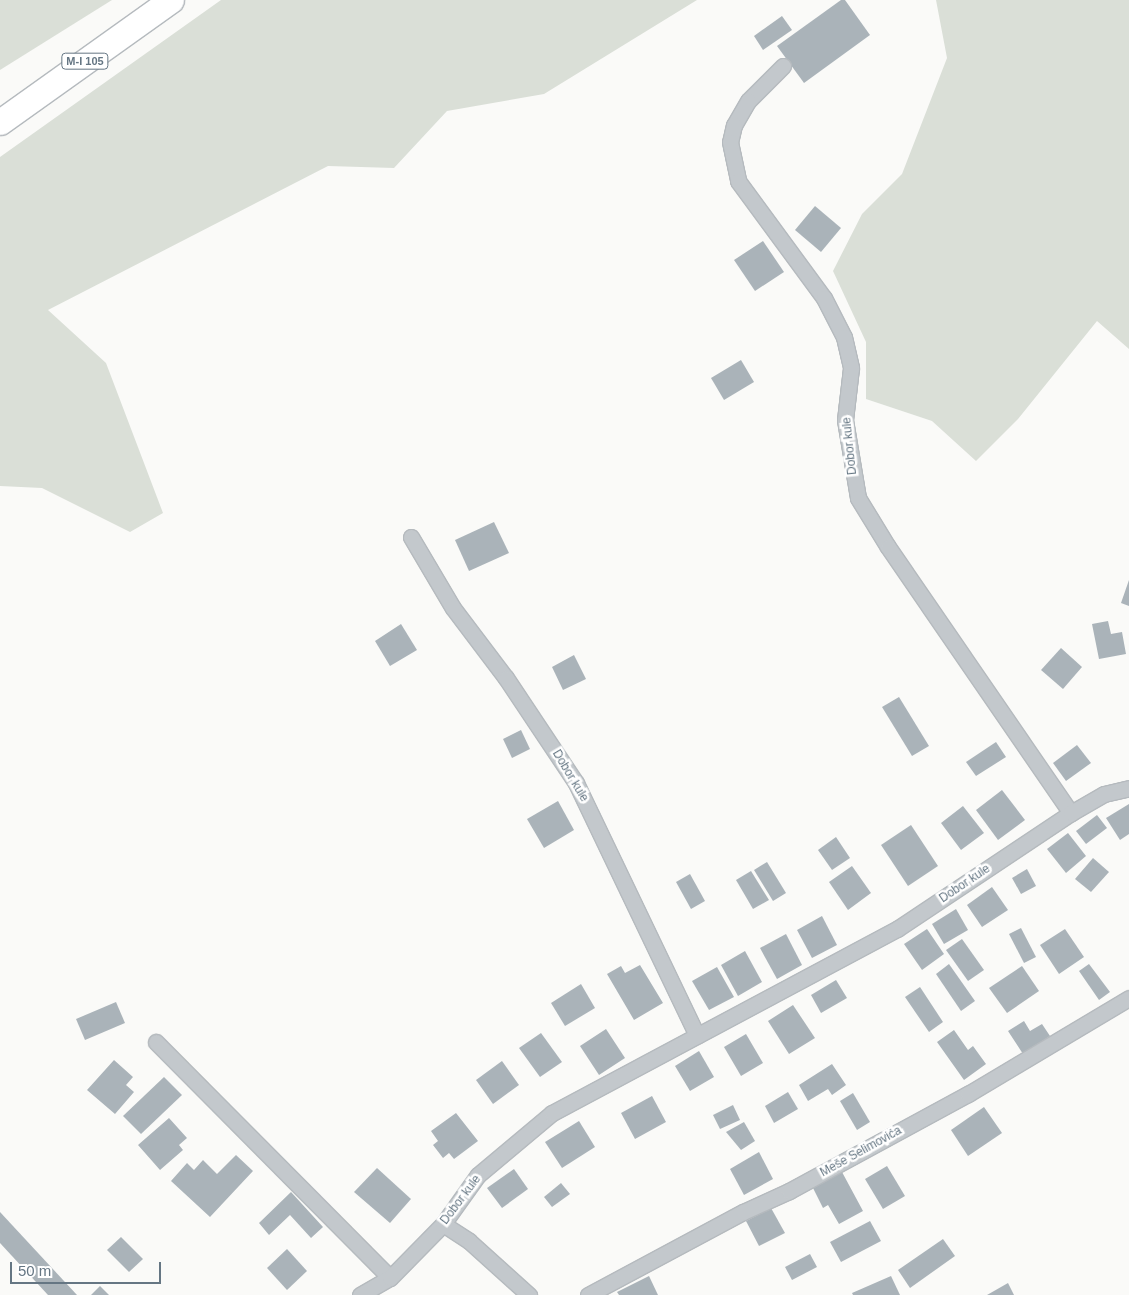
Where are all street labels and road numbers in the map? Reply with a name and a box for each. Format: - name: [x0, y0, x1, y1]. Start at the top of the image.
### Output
- road number: M-I 105: [61, 52, 109, 70]
- street label: Dobor kule: [840, 416, 860, 476]
- street label: Dobor kule: [549, 747, 591, 805]
- street label: Dobor kule: [937, 862, 993, 906]
- street label: Meše Selimovića: [818, 1124, 904, 1180]
- street label: Dobor kule: [438, 1172, 484, 1228]

